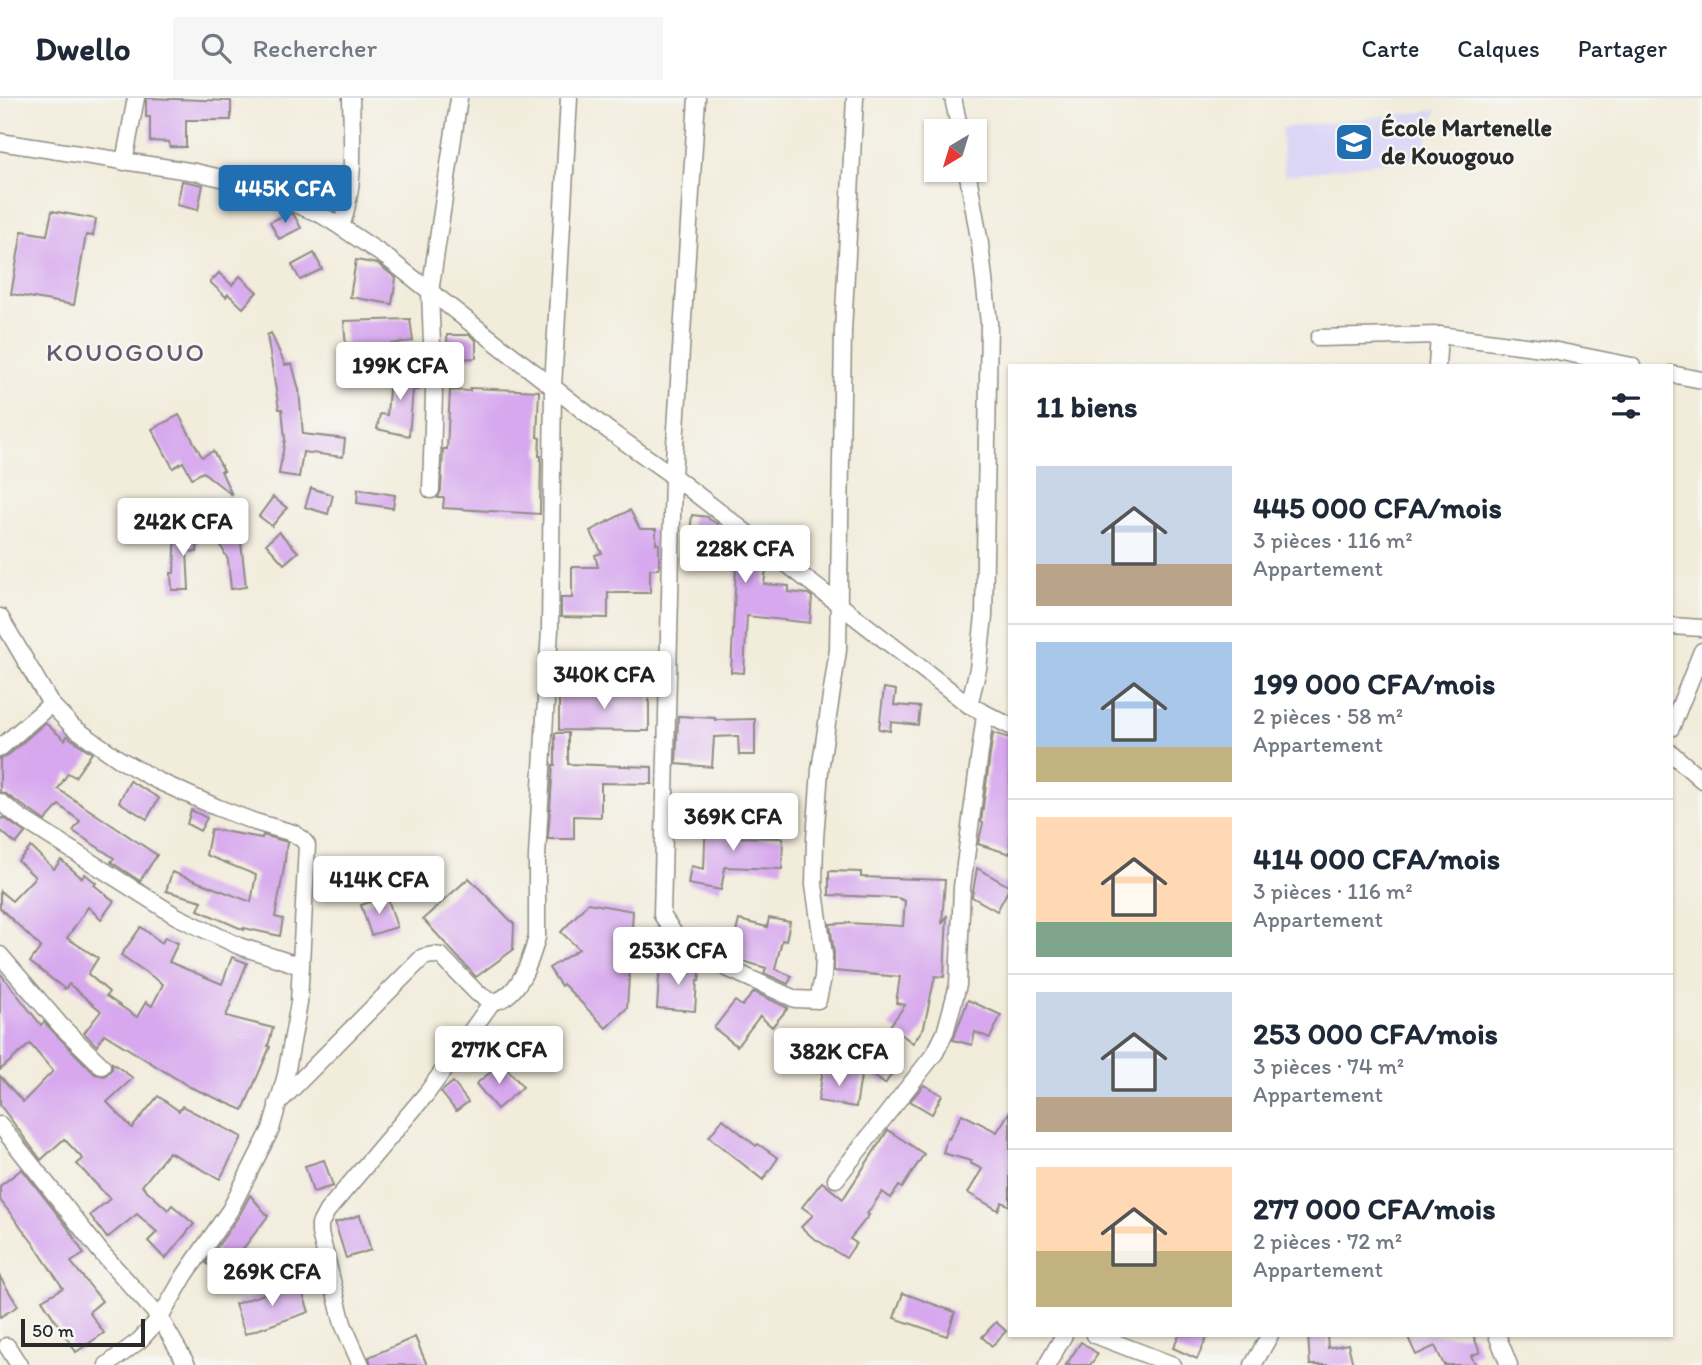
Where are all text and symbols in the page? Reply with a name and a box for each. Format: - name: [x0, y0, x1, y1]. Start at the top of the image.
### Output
- search box: [173, 17, 663, 80]
- text: Dwello: [35, 29, 131, 68]
- icon: search: [197, 29, 235, 67]
- text: Rechercher: [253, 32, 377, 64]
- text: Carte: [1362, 34, 1419, 63]
- text: Calques: [1457, 34, 1540, 63]
- text: Partager: [1578, 34, 1667, 63]
- place label: École Martenelle de Kouogouo: [1381, 113, 1552, 171]
- north arrow: [924, 119, 987, 182]
- map controls: [924, 119, 987, 182]
- school or university icon: École Martenelle de Kouogouo: [1333, 121, 1375, 163]
- pin: 445K CFA: [213, 166, 357, 225]
- text: 445K CFA: [235, 174, 335, 202]
- district label: KOUOGOUO: [46, 336, 206, 368]
- pin: 199K CFA: [328, 342, 472, 402]
- text: 199K CFA: [352, 351, 448, 379]
- icon: filters: [1607, 387, 1645, 425]
- text: 11 biens: [1036, 388, 1138, 425]
- text: 445 000 CFA/mois: [1253, 489, 1502, 526]
- icon: home: [1092, 494, 1176, 578]
- pin: 242K CFA: [111, 498, 255, 558]
- text: 242K CFA: [133, 507, 233, 535]
- pin: 228K CFA: [673, 526, 817, 585]
- text: 3 pièces · 116 m²: [1253, 526, 1413, 554]
- text: 228K CFA: [696, 534, 794, 562]
- text: Appartement: [1253, 554, 1383, 582]
- pin: 340K CFA: [532, 652, 676, 711]
- text: 340K CFA: [553, 660, 655, 688]
- text: 199 000 CFA/mois: [1253, 665, 1495, 702]
- icon: home: [1092, 670, 1176, 754]
- text: 2 pièces · 58 m²: [1253, 702, 1403, 730]
- text: Appartement: [1253, 730, 1383, 758]
- pin: 369K CFA: [661, 794, 805, 853]
- text: 369K CFA: [684, 802, 782, 830]
- text: 414 000 CFA/mois: [1253, 840, 1500, 877]
- icon: home: [1092, 845, 1176, 929]
- pin: 414K CFA: [307, 856, 451, 916]
- text: 414K CFA: [329, 865, 429, 893]
- text: 3 pièces · 116 m²: [1253, 877, 1413, 905]
- text: Appartement: [1253, 905, 1383, 933]
- pin: 253K CFA: [606, 928, 750, 987]
- text: 253K CFA: [629, 936, 727, 964]
- text: 253 000 CFA/mois: [1253, 1015, 1498, 1052]
- icon: home: [1092, 1020, 1176, 1104]
- pin: 277K CFA: [427, 1026, 571, 1086]
- pin: 382K CFA: [767, 1028, 911, 1088]
- text: 277K CFA: [451, 1035, 547, 1063]
- text: 382K CFA: [790, 1037, 888, 1065]
- text: 3 pièces · 74 m²: [1253, 1052, 1404, 1080]
- text: Appartement: [1253, 1080, 1383, 1108]
- text: 277 000 CFA/mois: [1253, 1190, 1496, 1227]
- icon: home: [1092, 1195, 1176, 1279]
- text: 2 pièces · 72 m²: [1253, 1227, 1402, 1255]
- pin: 269K CFA: [200, 1248, 344, 1308]
- text: Appartement: [1253, 1255, 1383, 1283]
- text: 269K CFA: [223, 1257, 321, 1285]
- scale bar: [21, 1316, 145, 1348]
- text: 50 m: [32, 1319, 74, 1342]

